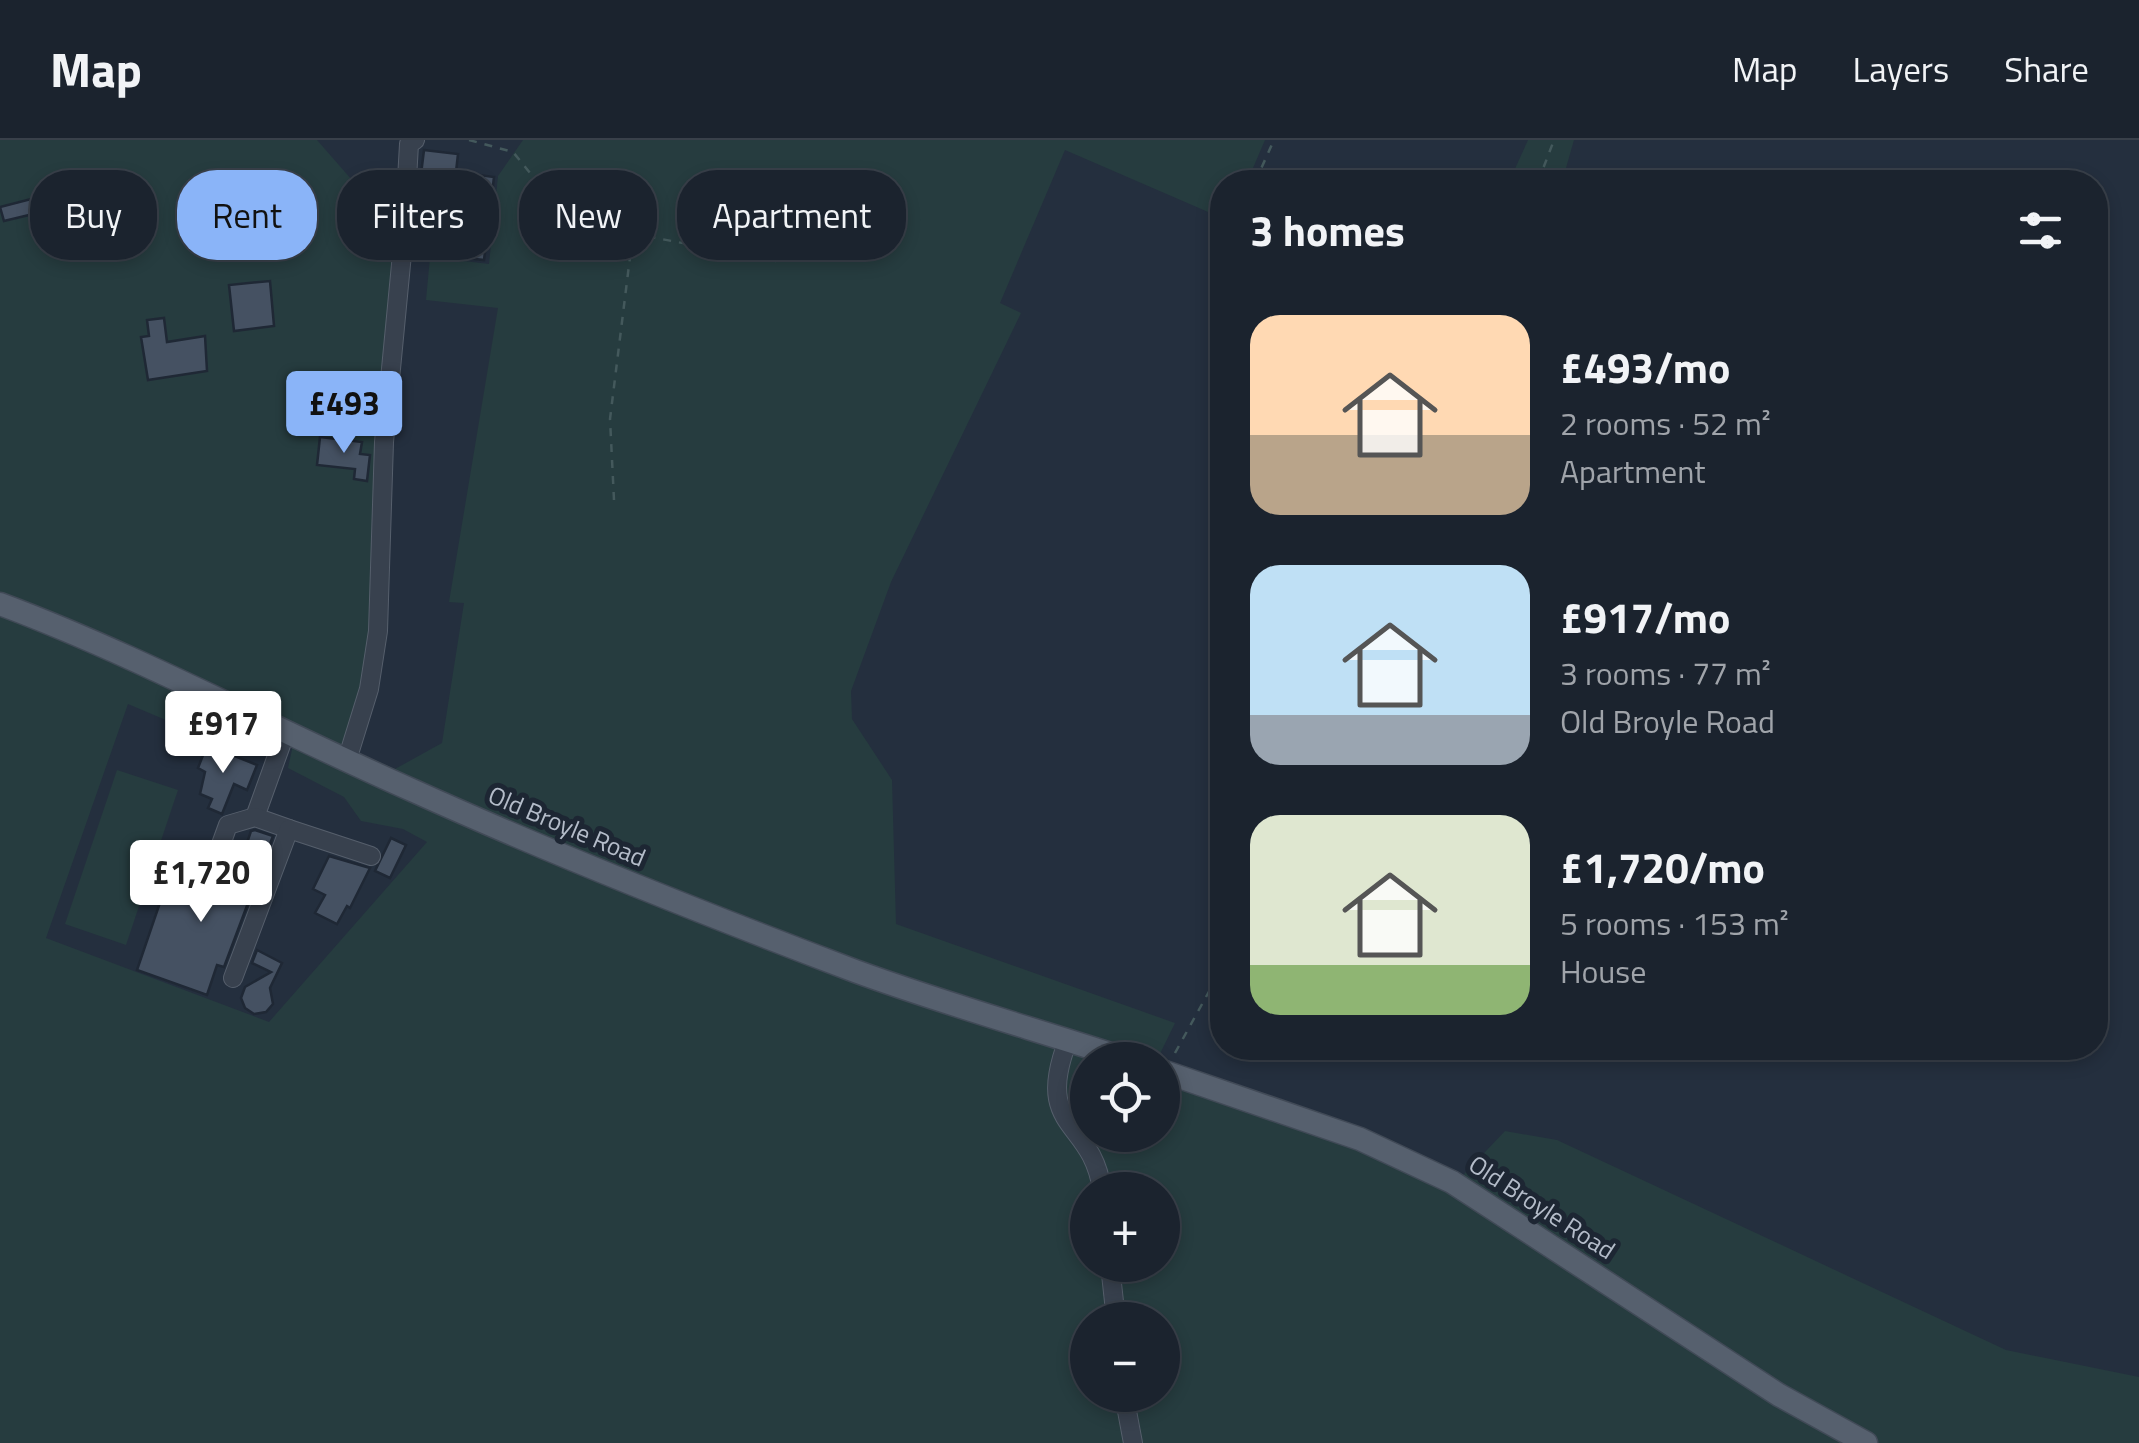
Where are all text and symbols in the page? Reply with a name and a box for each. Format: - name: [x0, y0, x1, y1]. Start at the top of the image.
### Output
- text: Map: [50, 33, 142, 106]
- text: Map: [1732, 42, 1797, 96]
- text: Layers: [1852, 42, 1949, 96]
- text: Share: [2004, 42, 2089, 96]
- chip: Buy: [30, 170, 157, 260]
- chip: Rent: [177, 170, 317, 260]
- chip: Filters: [337, 170, 499, 260]
- chip: New: [519, 170, 657, 260]
- chip: Apartment: [677, 170, 906, 260]
- text: 3 homes: [1250, 198, 1405, 262]
- icon: filters: [2013, 203, 2068, 258]
- text: £493/mo: [1560, 335, 1730, 399]
- icon: home: [1330, 355, 1450, 475]
- pin: £493: [285, 371, 403, 456]
- text: £493: [308, 379, 380, 427]
- text: 2 rooms · 52 m²: [1560, 399, 1771, 447]
- text: Apartment: [1560, 447, 1706, 495]
- text: £917/mo: [1560, 585, 1730, 649]
- icon: home: [1330, 605, 1450, 725]
- text: 3 rooms · 77 m²: [1560, 649, 1771, 697]
- pin: £917: [164, 691, 282, 776]
- text: Old Broyle Road: [1560, 697, 1775, 745]
- text: £917: [187, 699, 259, 747]
- street label: Old Broyle Road: [482, 776, 652, 876]
- text: £1,720/mo: [1560, 835, 1765, 899]
- pin: £1,720: [120, 840, 282, 925]
- text: £1,720: [152, 848, 250, 896]
- icon: home: [1330, 855, 1450, 975]
- text: 5 rooms · 153 m²: [1560, 899, 1789, 947]
- text: House: [1560, 947, 1646, 995]
- map controls: [1070, 1042, 1180, 1412]
- button: locate: [1070, 1042, 1180, 1152]
- street label: Old Broyle Road: [1461, 1145, 1623, 1269]
- button: +: [1070, 1172, 1180, 1282]
- button: −: [1070, 1302, 1180, 1412]

